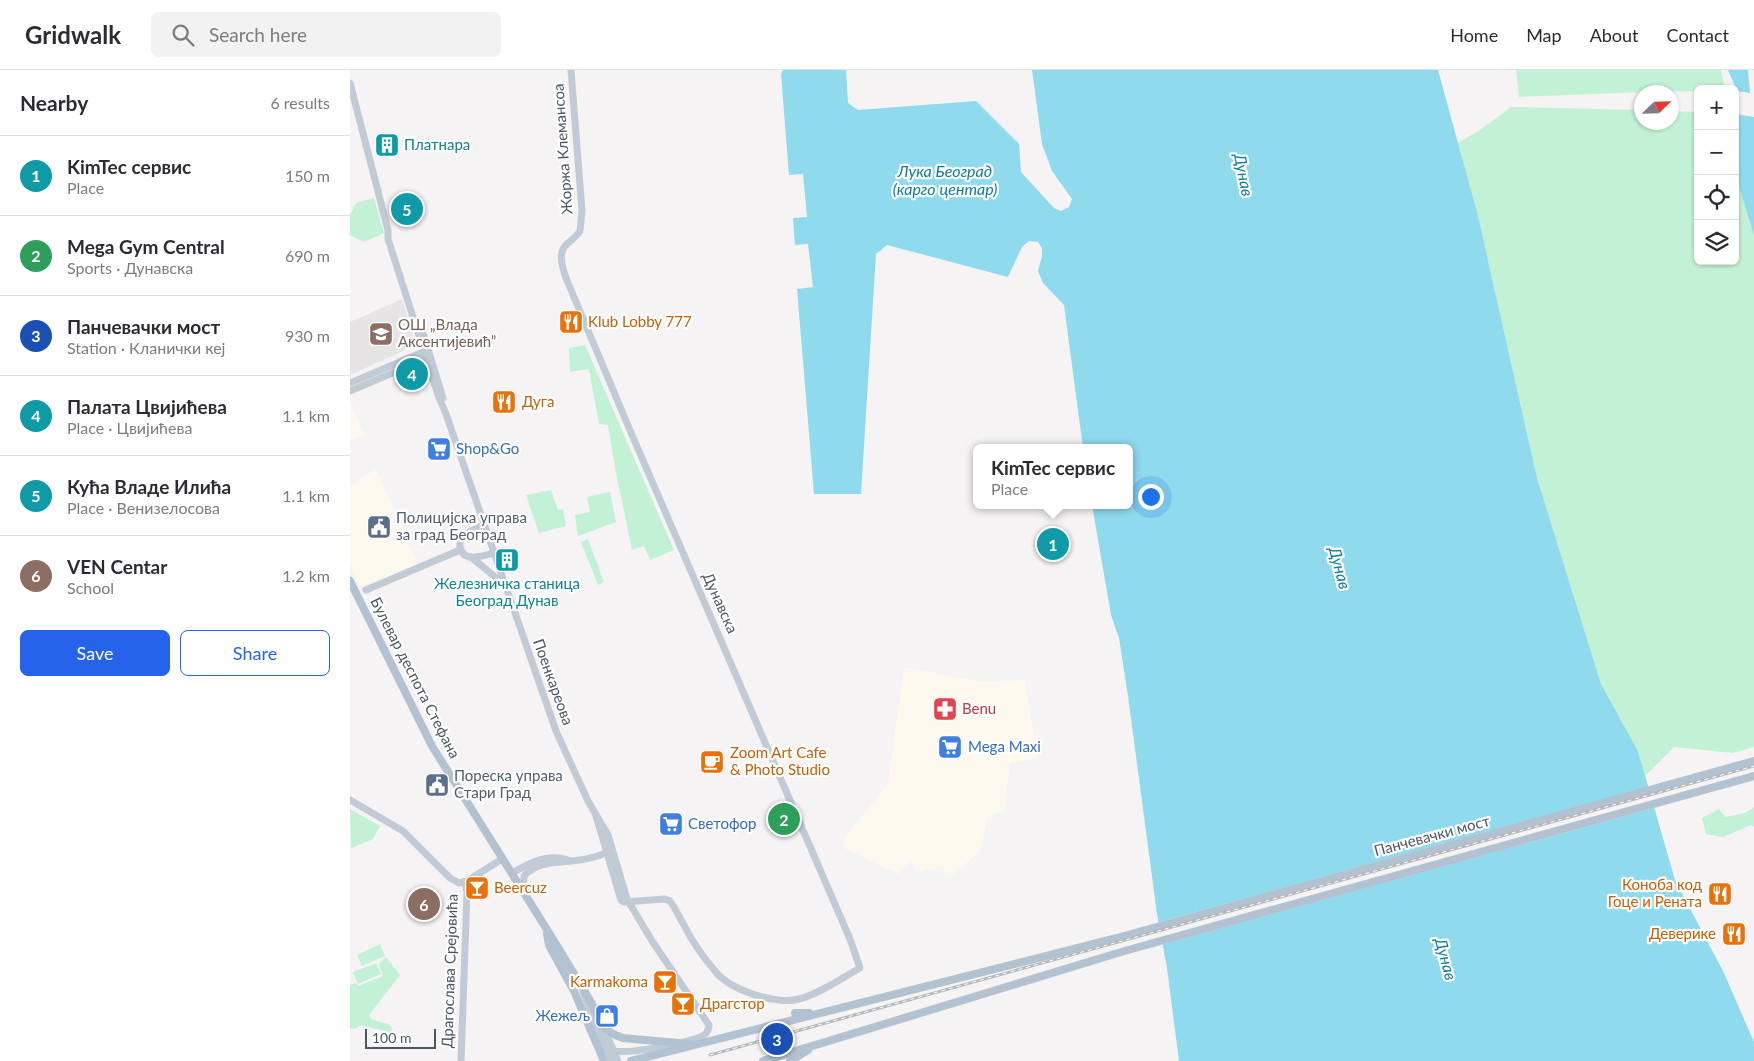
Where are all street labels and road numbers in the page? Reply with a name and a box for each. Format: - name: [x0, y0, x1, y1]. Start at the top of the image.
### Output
- street label: Жоржа Клемансоа: [548, 83, 576, 215]
- street label: Дунавска: [700, 569, 742, 636]
- street label: Булевар деспота Стефана: [367, 594, 464, 761]
- street label: Поенкареова: [530, 636, 578, 727]
- street label: Панчевачки мост: [1372, 811, 1492, 859]
- street label: Драгослава Срејовића: [437, 894, 461, 1048]

